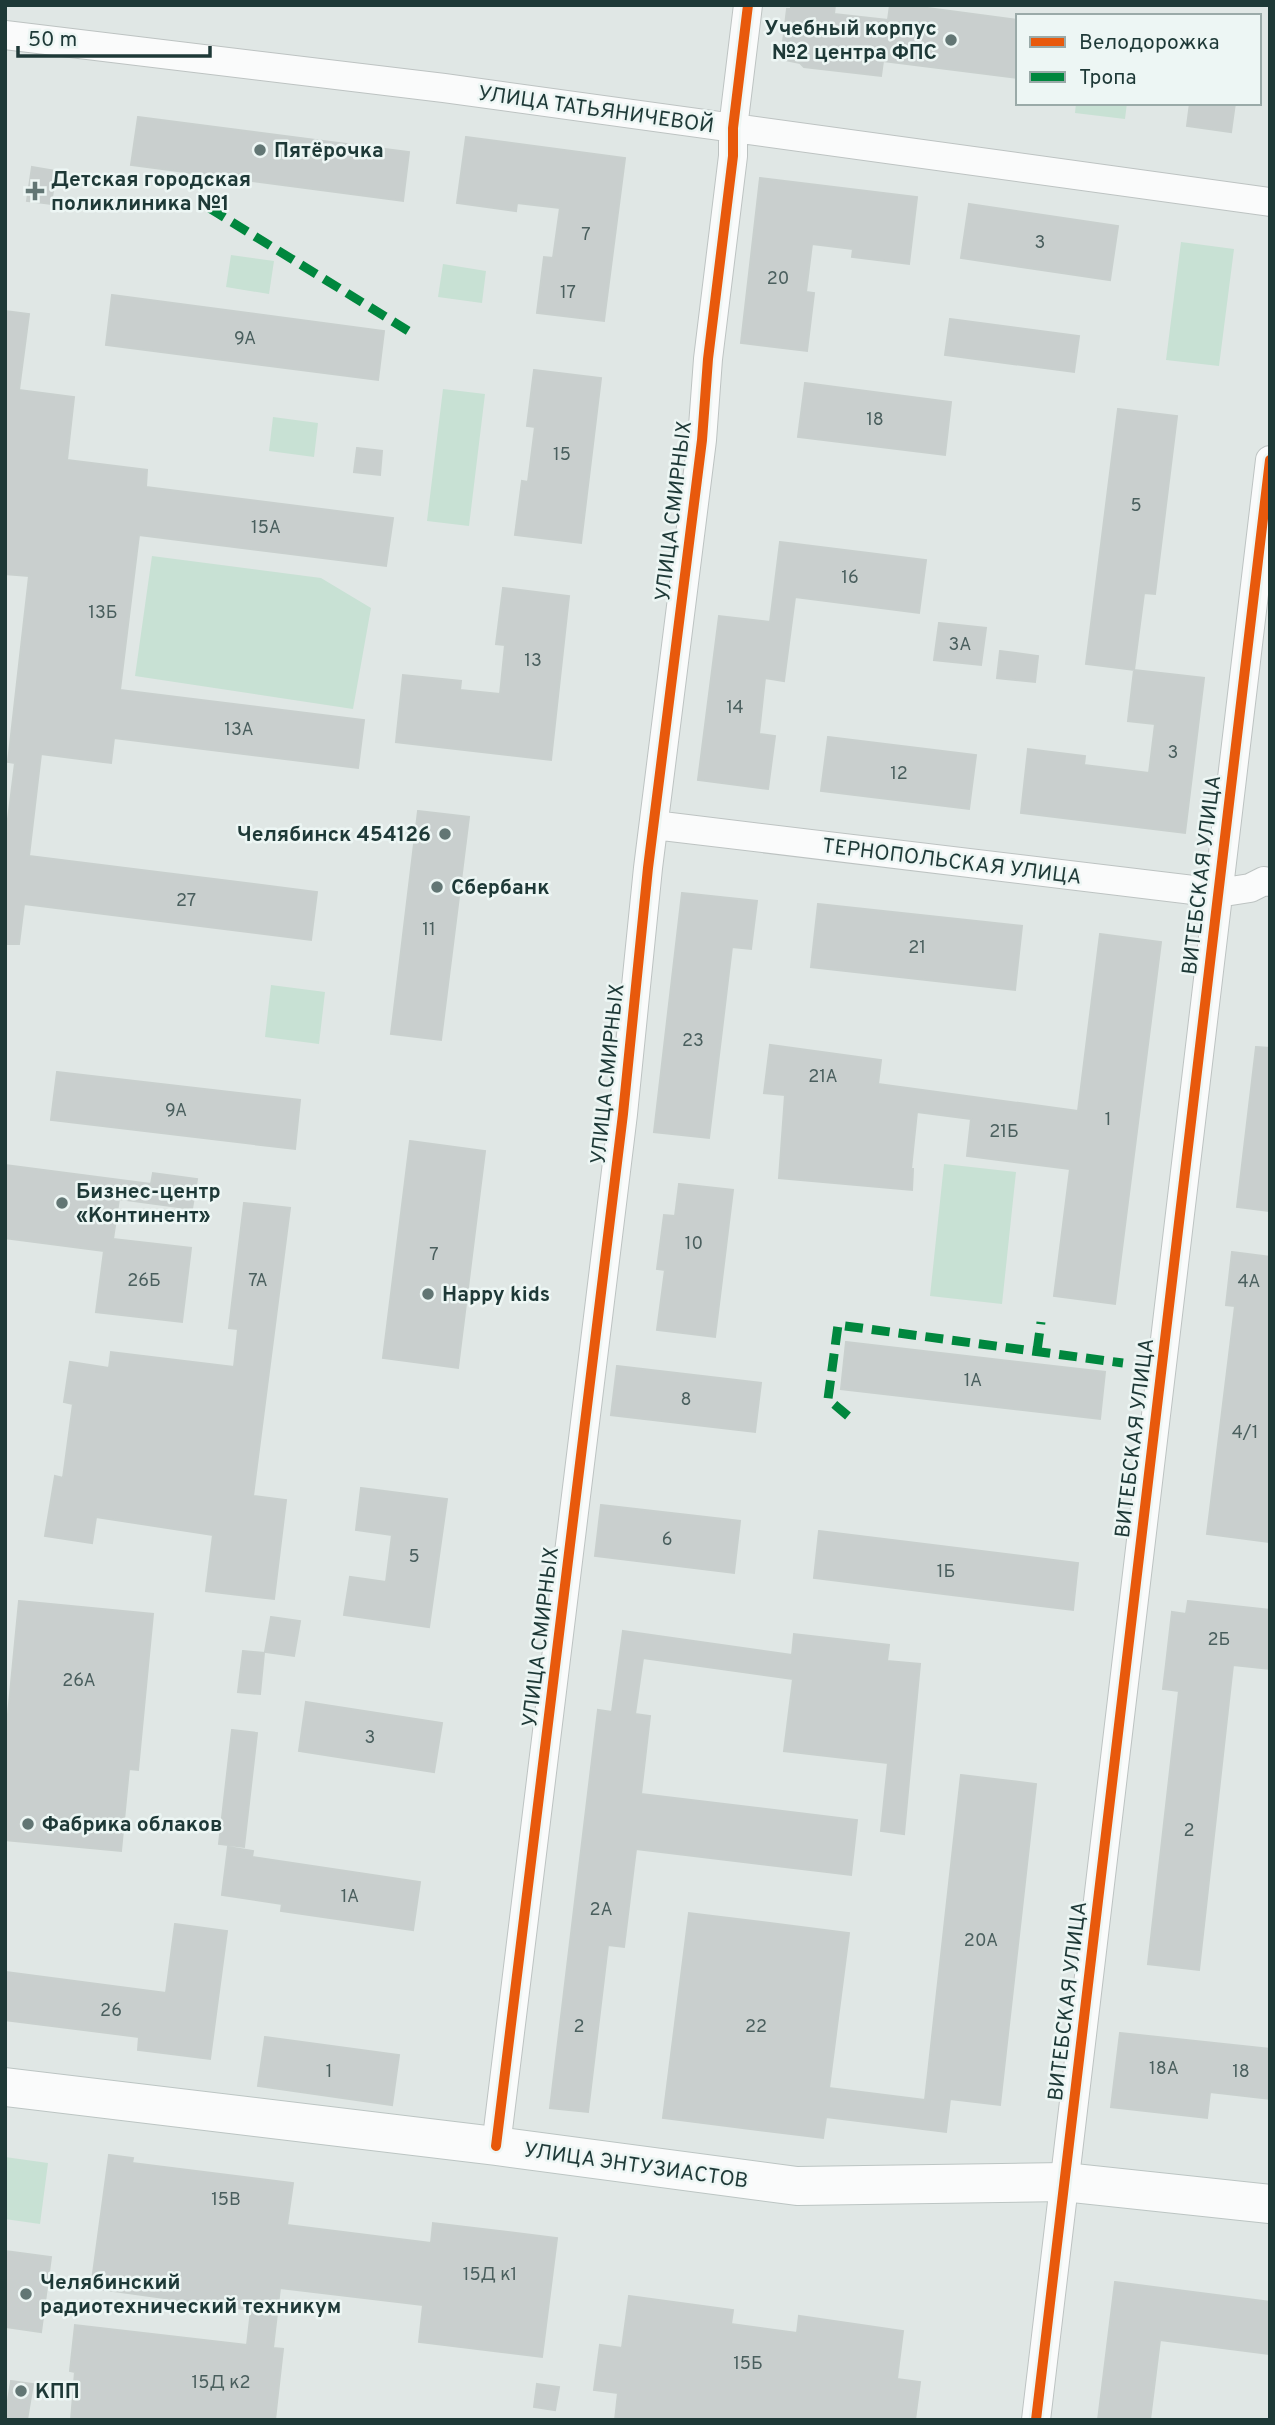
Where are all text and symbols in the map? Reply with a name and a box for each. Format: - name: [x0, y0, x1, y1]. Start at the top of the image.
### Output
- scale bar: [18, 14, 210, 58]
- legend: [1016, 14, 1261, 105]
- place label: Учебный корпус №2 центра ФПС: [764, 16, 937, 67]
- text: 50 m: [28, 27, 77, 54]
- text: Велодорожка: [1079, 30, 1219, 57]
- marker: Учебный корпус №2 центра ФПС: [943, 32, 959, 48]
- text: Тропа: [1079, 65, 1137, 92]
- street label: УЛИЦА ТАТЬЯНИЧЕВОЙ: [476, 80, 716, 140]
- place label: Пятёрочка: [274, 138, 384, 165]
- marker: Пятёрочка: [252, 142, 268, 158]
- place label: Детская городская поликлиника №1: [51, 167, 251, 218]
- marker: Детская городская поликлиника №1: [25, 181, 45, 201]
- house number: 7: [581, 224, 591, 247]
- house number: 3: [1035, 232, 1045, 255]
- house number: 20: [767, 268, 789, 291]
- house number: 17: [560, 282, 576, 305]
- house number: 9А: [234, 328, 256, 351]
- house number: 18: [866, 409, 884, 432]
- street label: УЛИЦА СМИРНЫХ: [650, 419, 699, 603]
- house number: 15: [553, 444, 571, 467]
- house number: 5: [1130, 495, 1142, 518]
- house number: 15А: [251, 517, 281, 540]
- house number: 16: [841, 567, 859, 590]
- house number: 13Б: [88, 602, 118, 625]
- house number: 3А: [949, 634, 971, 657]
- house number: 13: [524, 650, 542, 673]
- house number: 14: [726, 697, 744, 720]
- house number: 13А: [224, 719, 254, 742]
- house number: 3: [1168, 742, 1178, 765]
- house number: 12: [890, 763, 908, 786]
- street label: ВИТЕБСКАЯ УЛИЦА: [1177, 774, 1228, 977]
- place label: Челябинск 454126: [237, 822, 431, 849]
- marker: Челябинск 454126: [437, 826, 453, 842]
- street label: ТЕРНОПОЛЬСКАЯ УЛИЦА: [821, 833, 1083, 892]
- place label: Сбербанк: [451, 875, 550, 902]
- marker: Сбербанк: [429, 879, 445, 895]
- house number: 27: [176, 890, 196, 913]
- house number: 11: [422, 919, 436, 942]
- house number: 21: [908, 937, 926, 960]
- street label: УЛИЦА СМИРНЫХ: [586, 982, 631, 1166]
- house number: 23: [682, 1030, 704, 1053]
- house number: 21А: [808, 1066, 838, 1089]
- house number: 9А: [165, 1100, 187, 1123]
- house number: 1: [1105, 1109, 1111, 1132]
- house number: 21Б: [989, 1121, 1019, 1144]
- place label: Бизнес-центр «Континент»: [76, 1179, 221, 1230]
- marker: Бизнес-центр «Континент»: [54, 1195, 70, 1211]
- house number: 10: [685, 1233, 703, 1256]
- house number: 7: [429, 1244, 439, 1267]
- house number: 26Б: [127, 1270, 161, 1293]
- house number: 7А: [248, 1270, 268, 1293]
- house number: 4А: [1237, 1271, 1261, 1294]
- place label: Happy kids: [442, 1282, 550, 1309]
- marker: Happy kids: [420, 1286, 436, 1302]
- street label: ВИТЕБСКАЯ УЛИЦА: [1110, 1337, 1161, 1540]
- house number: 1А: [964, 1370, 982, 1393]
- house number: 8: [681, 1389, 692, 1412]
- house number: 4/1: [1232, 1422, 1258, 1445]
- house number: 6: [662, 1529, 672, 1552]
- street label: УЛИЦА СМИРНЫХ: [517, 1545, 566, 1729]
- house number: 5: [408, 1546, 420, 1569]
- house number: 1Б: [937, 1561, 955, 1584]
- house number: 2Б: [1208, 1629, 1230, 1652]
- house number: 26А: [62, 1670, 96, 1693]
- house number: 3: [365, 1727, 375, 1750]
- place label: Фабрика облаков: [42, 1812, 222, 1839]
- marker: Фабрика облаков: [20, 1816, 36, 1832]
- house number: 2: [1183, 1820, 1195, 1843]
- house number: 1А: [341, 1886, 359, 1909]
- house number: 2А: [589, 1899, 613, 1922]
- street label: ВИТЕБСКАЯ УЛИЦА: [1043, 1900, 1094, 2103]
- house number: 20А: [964, 1930, 998, 1953]
- house number: 26: [100, 2000, 122, 2023]
- house number: 2: [573, 2016, 585, 2039]
- house number: 22: [745, 2016, 767, 2039]
- house number: 18А: [1149, 2058, 1179, 2081]
- house number: 1: [326, 2061, 332, 2084]
- house number: 18: [1232, 2061, 1250, 2084]
- street label: УЛИЦА ЭНТУЗИАСТОВ: [522, 2137, 750, 2196]
- house number: 15В: [211, 2189, 241, 2212]
- house number: 15Д к1: [463, 2264, 517, 2287]
- place label: Челябинский радиотехнический техникум: [40, 2270, 341, 2321]
- marker: Челябинский радиотехнический техникум: [18, 2286, 34, 2302]
- house number: 15Б: [733, 2353, 763, 2376]
- house number: 15Д к2: [192, 2372, 250, 2395]
- place label: КПП: [35, 2379, 80, 2406]
- marker: КПП: [13, 2383, 29, 2399]

